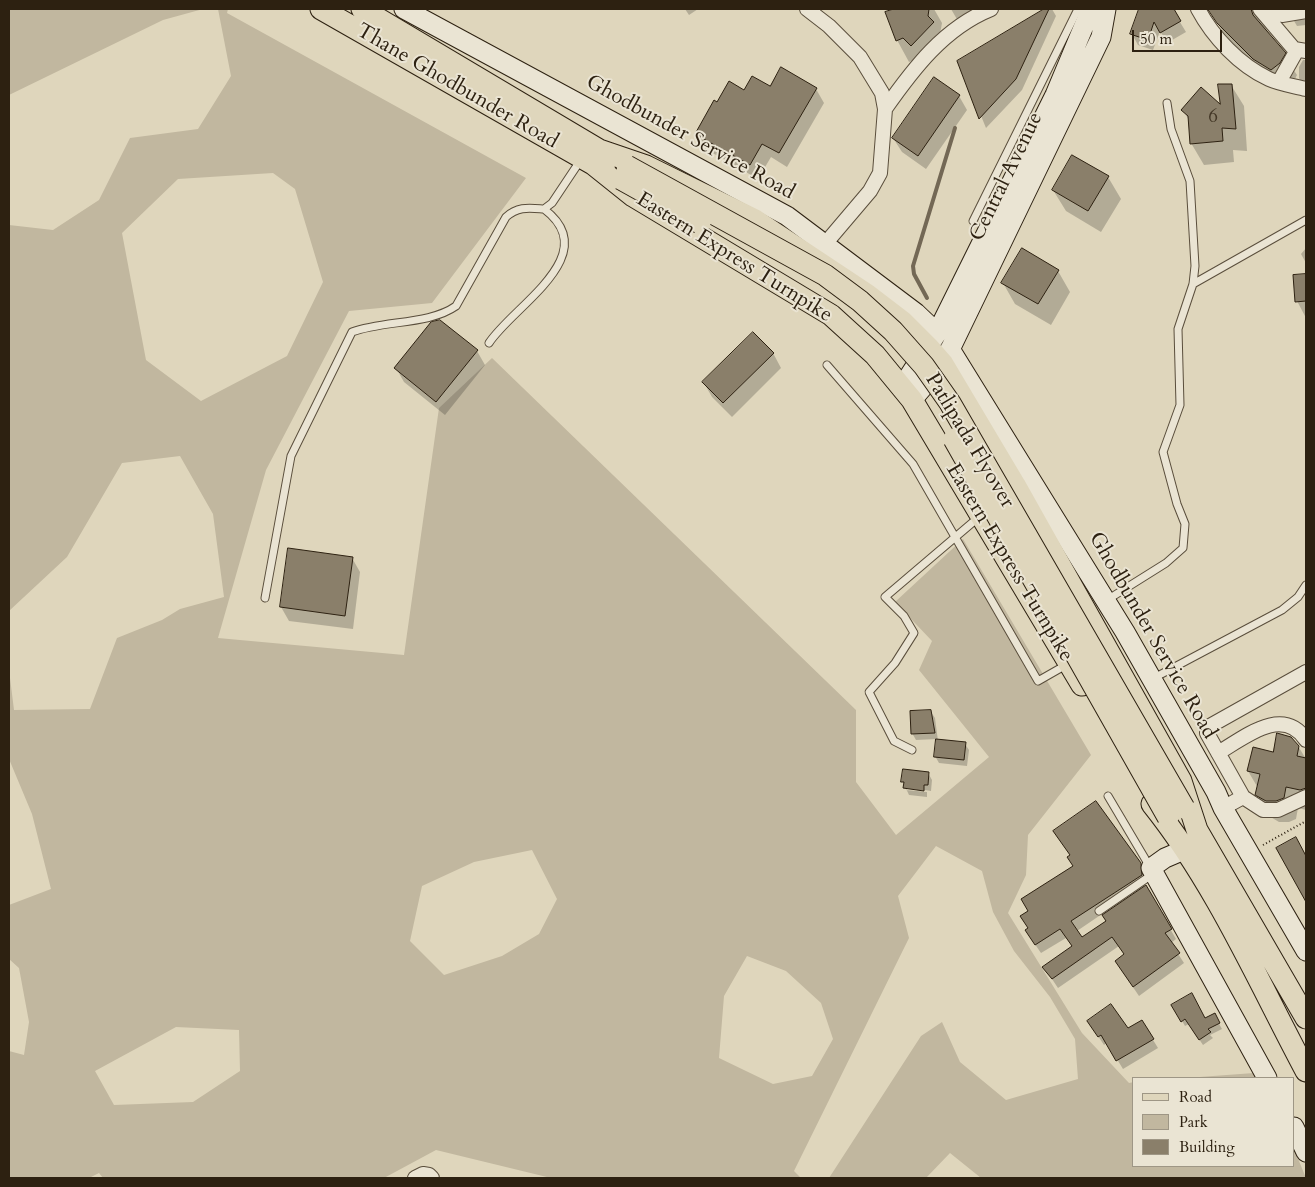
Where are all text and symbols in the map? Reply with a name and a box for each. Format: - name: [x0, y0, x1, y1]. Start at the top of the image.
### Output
- street label: Thane Ghodbunder Road: [352, 19, 562, 155]
- scale bar: [1135, 20, 1225, 52]
- text: 50 m: [1140, 29, 1172, 49]
- street label: Ghodbunder Service Road: [581, 70, 799, 206]
- house number: 6: [1208, 107, 1218, 129]
- street label: Central Avenue: [965, 109, 1049, 245]
- street label: Eastern Express Turnpike: [631, 187, 837, 329]
- street label: Patlipada Flyover: [919, 369, 1019, 513]
- street label: Eastern Express Turnpike: [940, 460, 1078, 666]
- street label: Ghodbunder Service Road: [1082, 528, 1222, 744]
- legend: [1132, 1077, 1295, 1167]
- text: Road: [1179, 1087, 1212, 1107]
- text: Park: [1179, 1112, 1208, 1132]
- text: Building: [1179, 1137, 1235, 1157]

